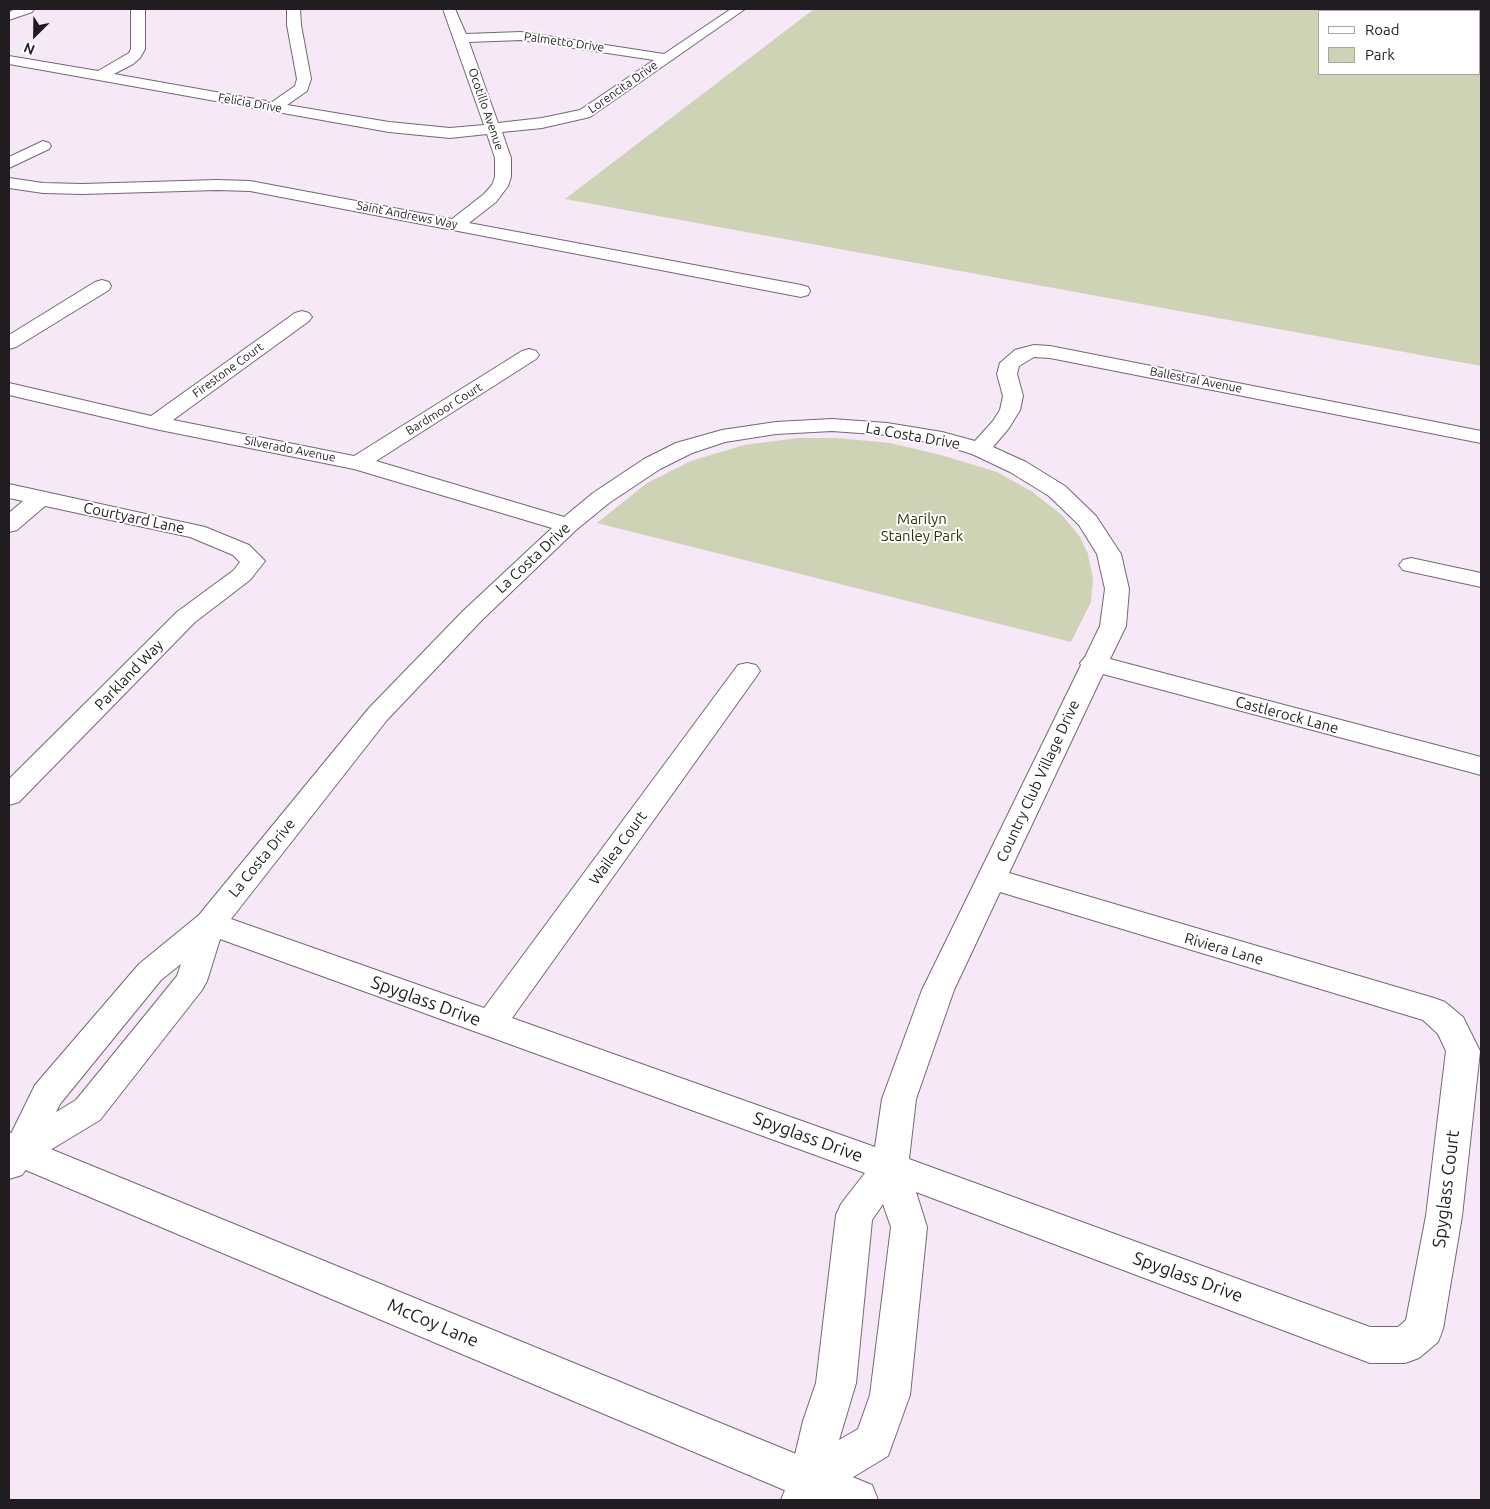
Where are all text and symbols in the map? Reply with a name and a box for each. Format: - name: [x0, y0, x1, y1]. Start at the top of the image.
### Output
- north arrow: [10, 10, 60, 60]
- legend: [1318, 10, 1480, 75]
- text: Road: [1365, 21, 1400, 38]
- street label: Palmetto Drive: [523, 29, 605, 55]
- text: N: [21, 39, 37, 58]
- text: Park: [1365, 46, 1395, 63]
- street label: Lorencita Drive: [585, 58, 661, 116]
- street label: Ocotillo Avenue: [465, 66, 507, 152]
- street label: Felicia Drive: [217, 90, 283, 116]
- street label: Saint Andrews Way: [355, 198, 459, 232]
- street label: Firestone Court: [190, 339, 266, 401]
- street label: Ballestral Avenue: [1149, 364, 1243, 396]
- street label: Bardmoor Court: [403, 380, 485, 438]
- street label: La Costa Drive: [864, 419, 962, 453]
- street label: Silverado Avenue: [243, 433, 337, 465]
- street label: Courtyard Lane: [82, 498, 186, 538]
- park label: Marilyn Stanley Park: [881, 510, 963, 545]
- street label: La Costa Drive: [492, 519, 574, 597]
- street label: Parkland Way: [91, 636, 167, 714]
- street label: Castlerock Lane: [1233, 693, 1341, 737]
- street label: Country Club Village Drive: [993, 697, 1083, 865]
- street label: Wailea Court: [585, 808, 651, 888]
- street label: La Costa Drive: [225, 815, 299, 901]
- street label: Riviera Lane: [1182, 929, 1266, 969]
- street label: Spyglass Drive: [368, 971, 484, 1031]
- street label: Spyglass Drive: [750, 1107, 866, 1167]
- street label: Spyglass Court: [1428, 1129, 1464, 1249]
- street label: Spyglass Drive: [1130, 1247, 1246, 1307]
- street label: McCoy Lane: [384, 1294, 482, 1352]

